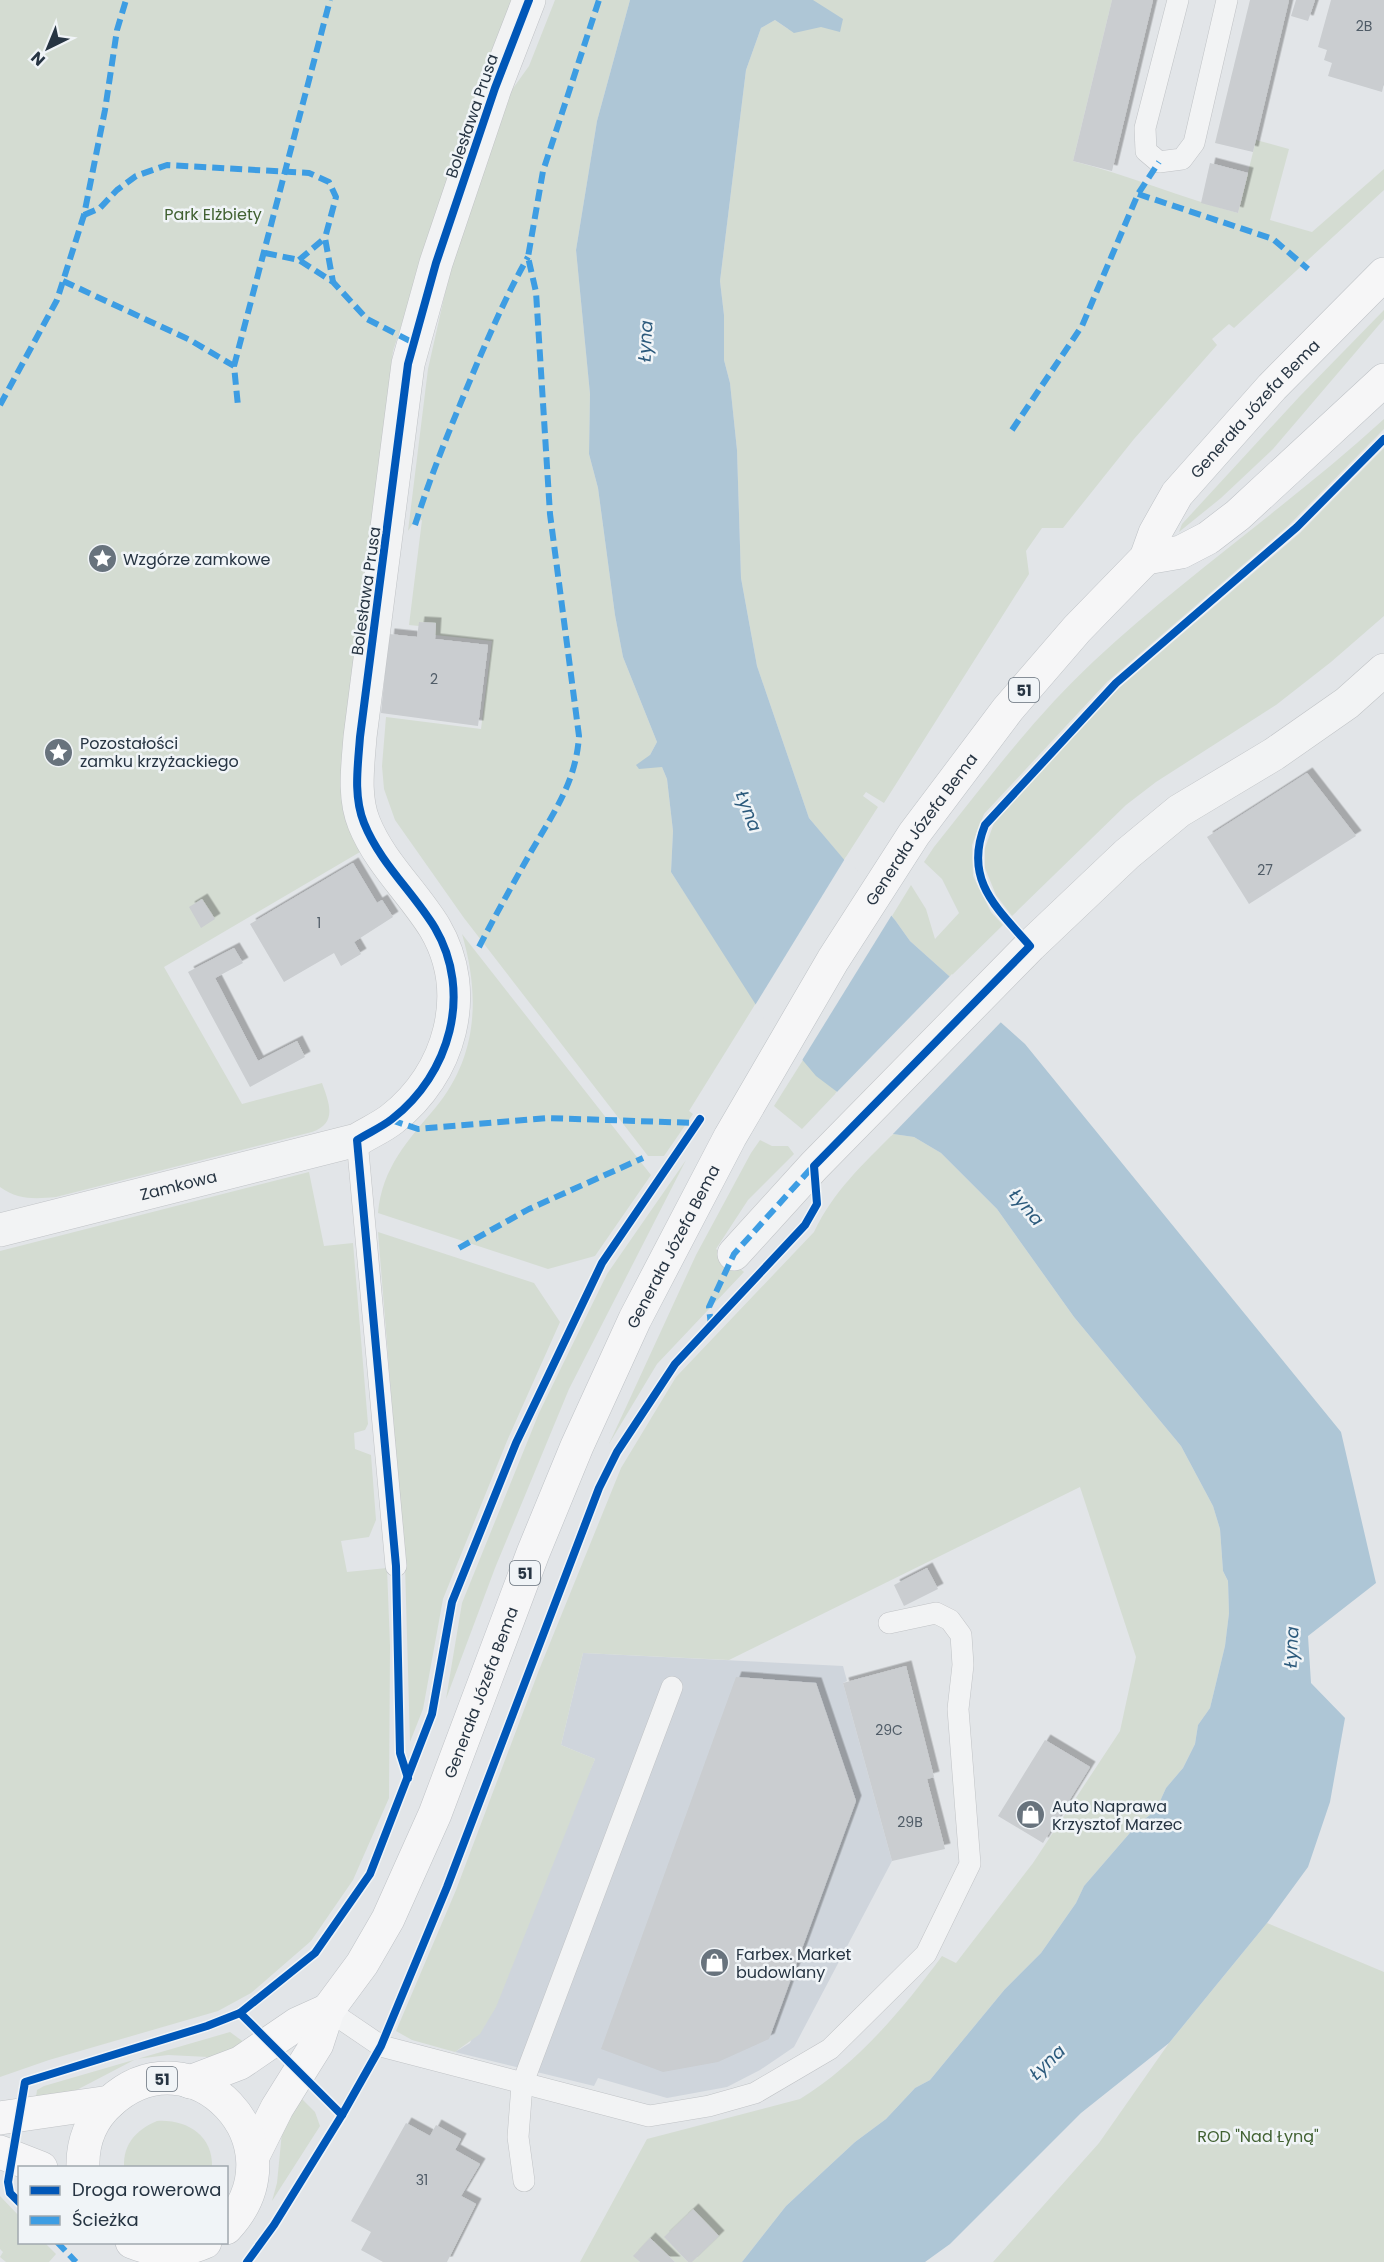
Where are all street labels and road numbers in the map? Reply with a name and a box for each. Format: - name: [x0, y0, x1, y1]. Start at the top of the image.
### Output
- street label: Bolesława Prusa: [440, 51, 504, 181]
- street label: Generała Józefa Bema: [1185, 334, 1325, 483]
- street label: Bolesława Prusa: [346, 525, 386, 657]
- road number: 51: [1009, 678, 1039, 702]
- street label: Generała Józefa Bema: [859, 748, 983, 910]
- street label: Generała Józefa Bema: [621, 1161, 725, 1332]
- street label: Zamkowa: [138, 1164, 219, 1206]
- road number: 51: [510, 1561, 540, 1585]
- street label: Generała Józefa Bema: [438, 1603, 523, 1782]
- road number: 51: [147, 2067, 177, 2091]

